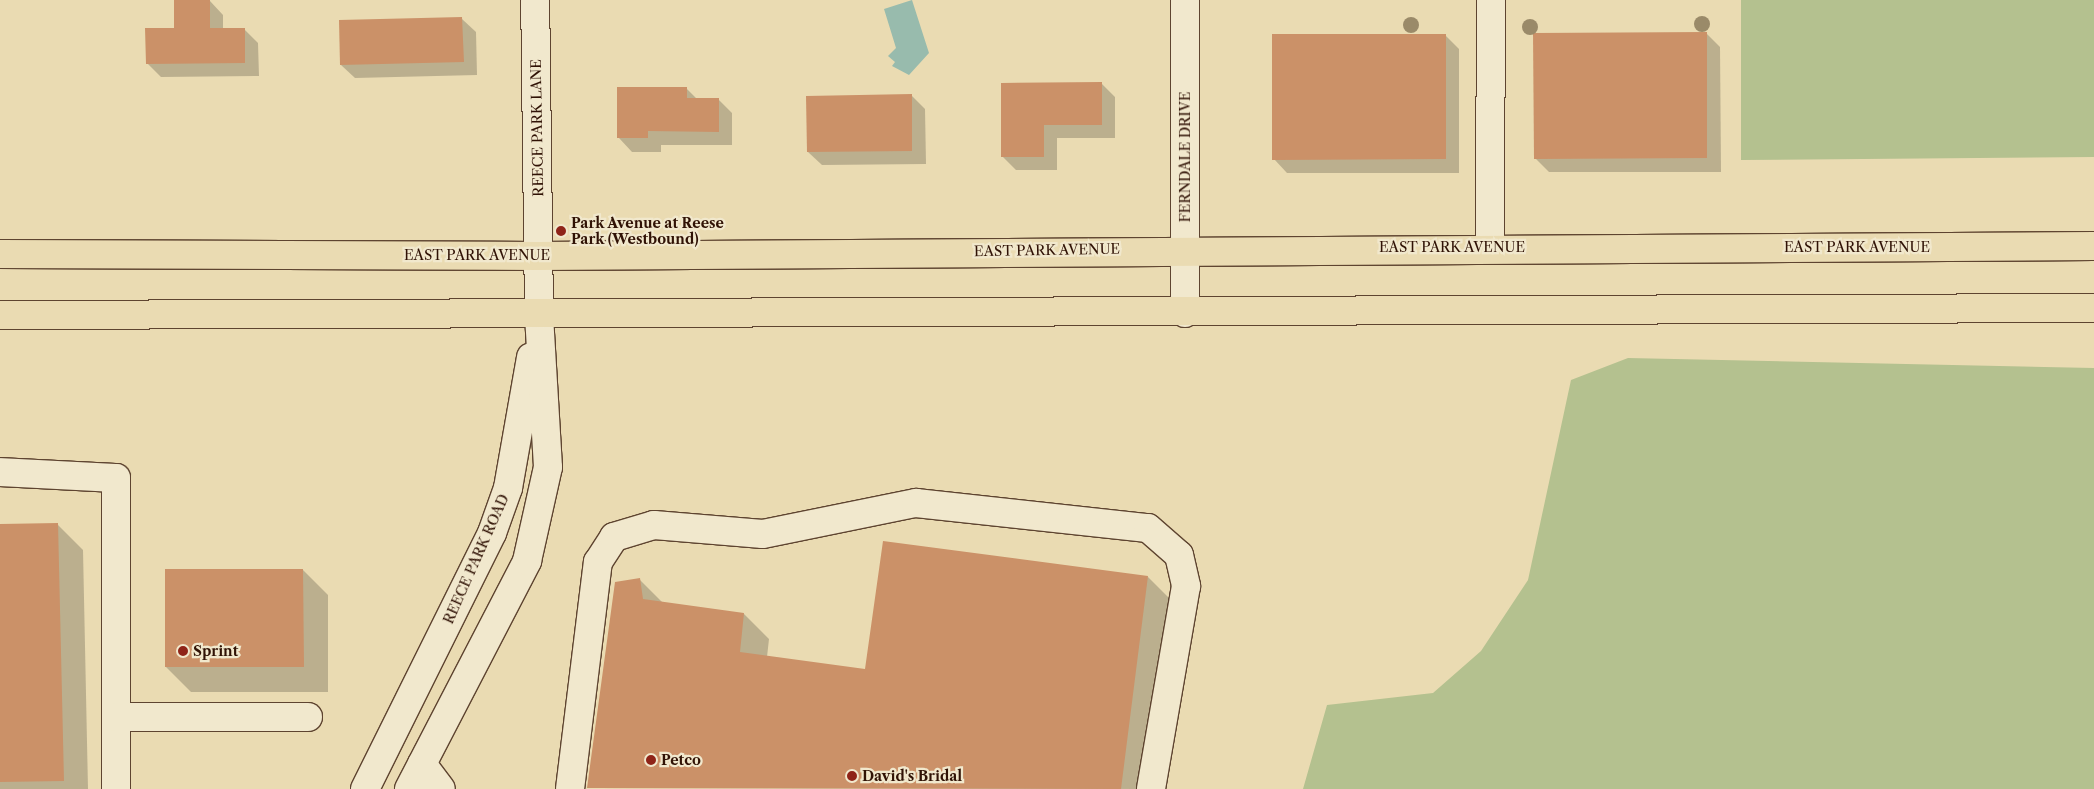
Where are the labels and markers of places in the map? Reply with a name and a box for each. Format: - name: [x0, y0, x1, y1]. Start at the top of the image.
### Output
- place label: Park Avenue at Reese Park (Westbound): [571, 215, 725, 248]
- marker: Park Avenue at Reese Park (Westbound): [555, 225, 567, 237]
- place label: Sprint: [193, 643, 238, 659]
- marker: Sprint: [177, 645, 189, 657]
- place label: Petco: [661, 752, 701, 768]
- marker: Petco: [645, 754, 657, 766]
- place label: David's Bridal: [862, 768, 962, 784]
- marker: David's Bridal: [846, 770, 858, 782]

